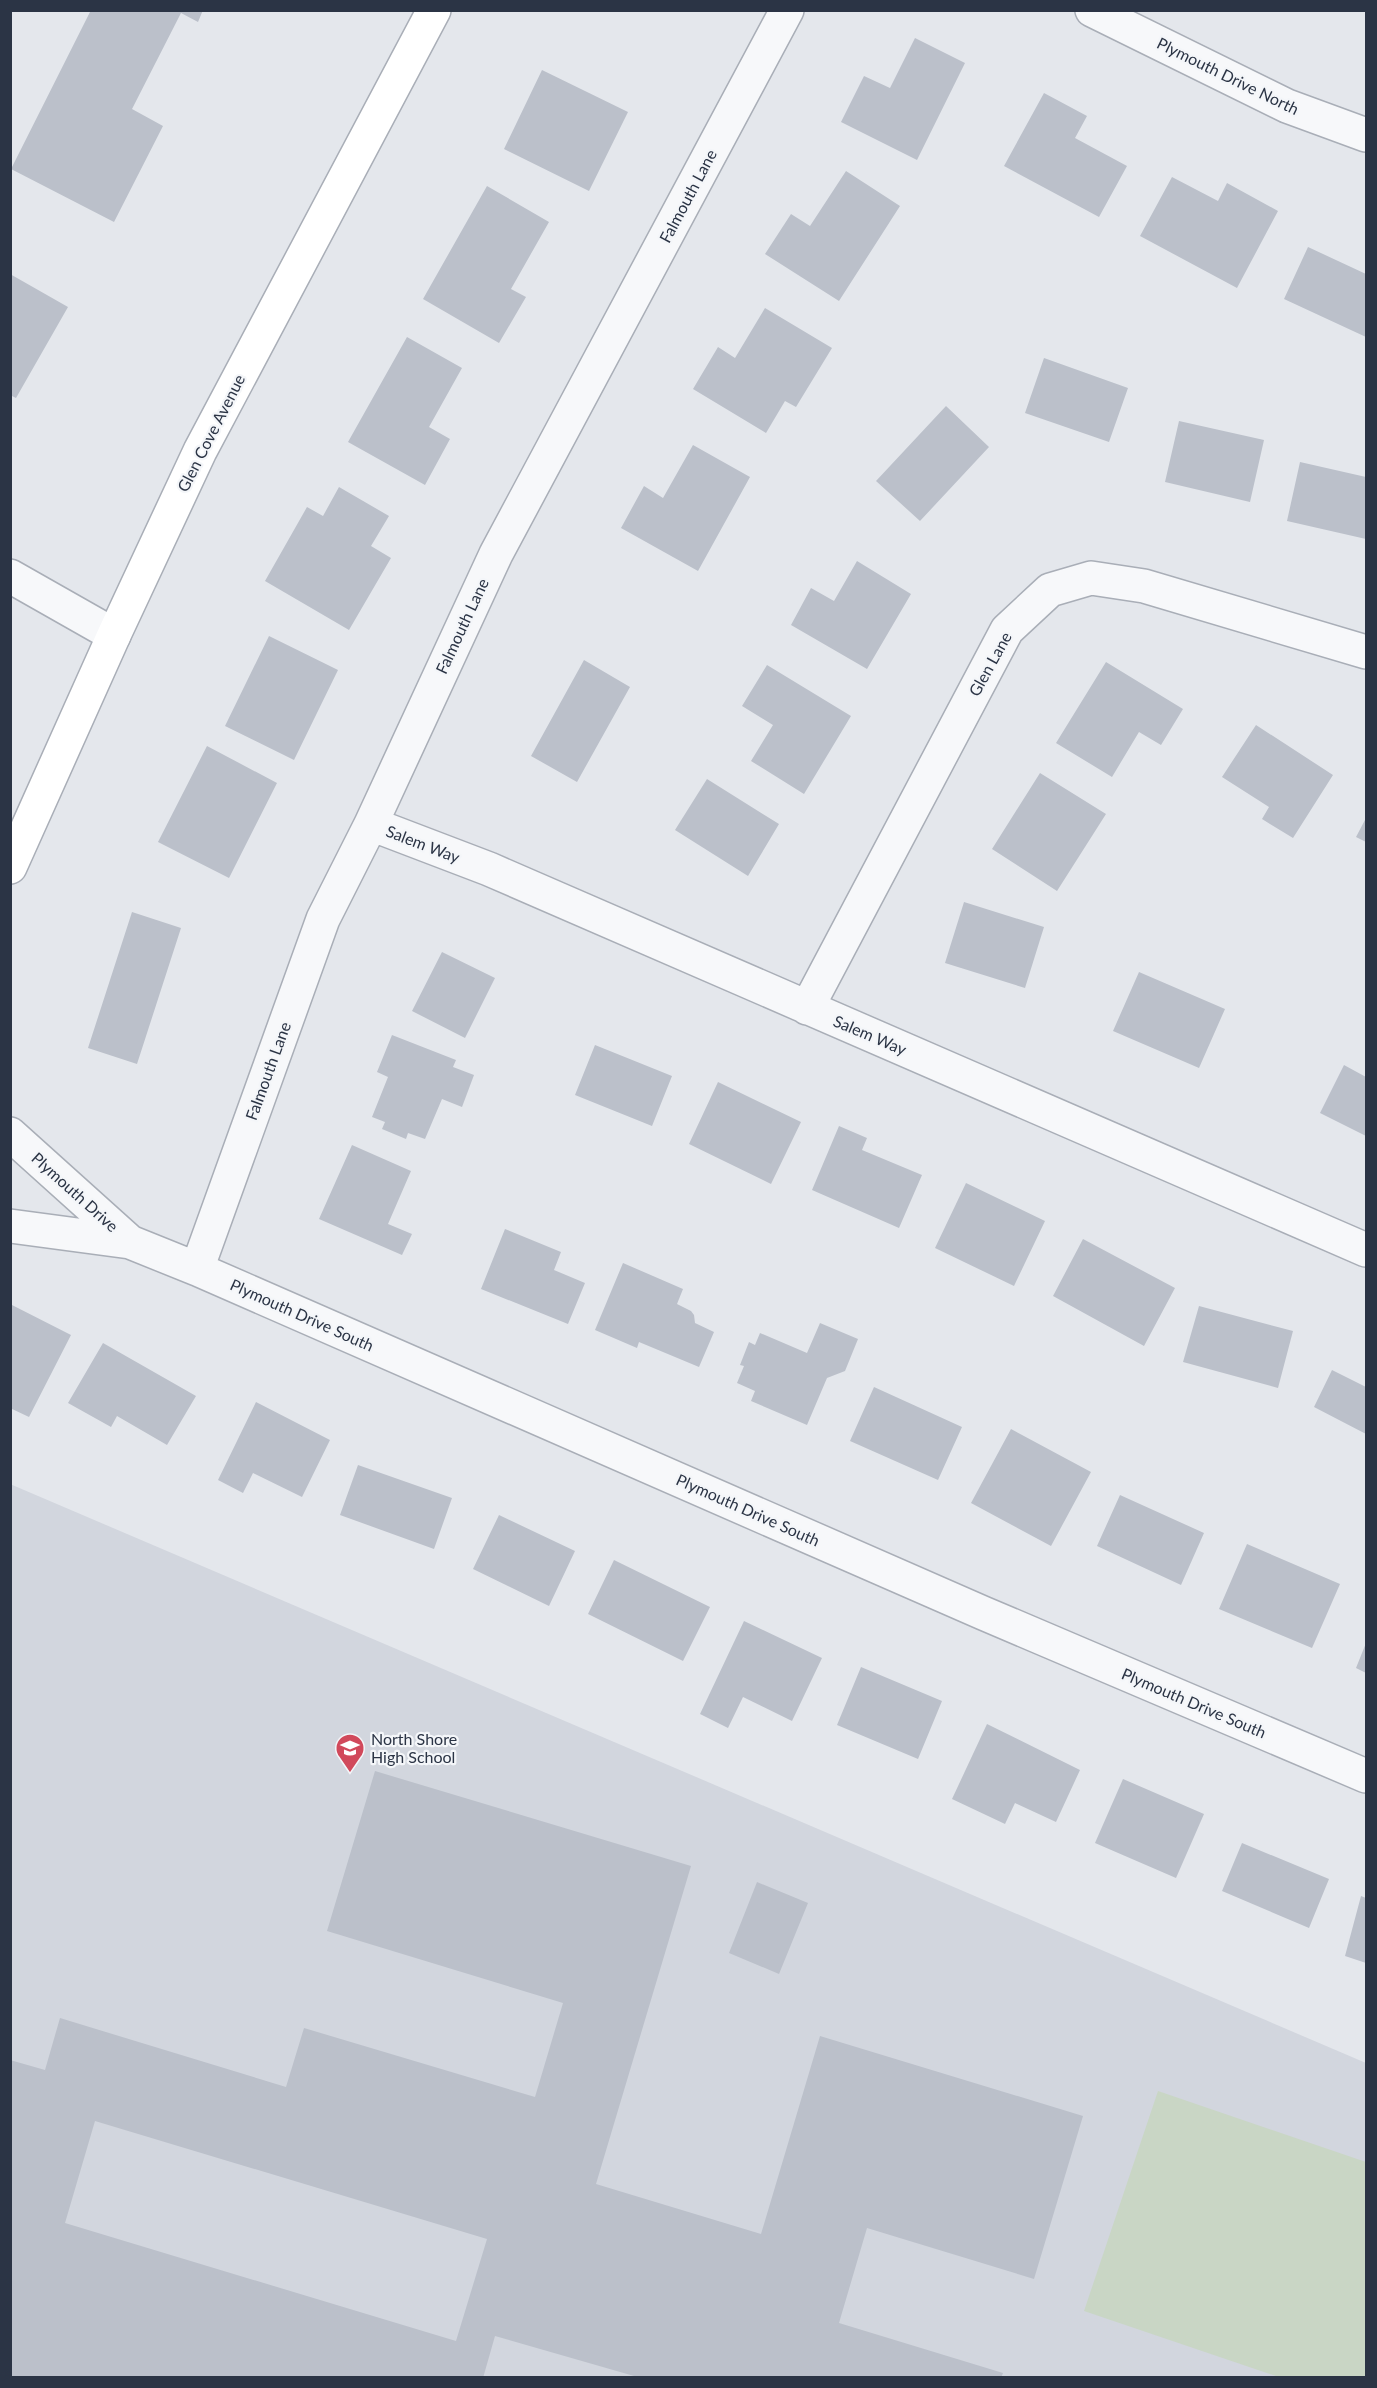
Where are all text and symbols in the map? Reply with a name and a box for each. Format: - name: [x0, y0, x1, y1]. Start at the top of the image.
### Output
- street label: Plymouth Drive North: [1154, 33, 1302, 118]
- street label: Falmouth Lane: [655, 146, 720, 246]
- street label: Glen Cove Avenue: [173, 371, 248, 495]
- street label: Falmouth Lane: [431, 575, 492, 677]
- street label: Glen Lane: [964, 628, 1015, 699]
- street label: Salem Way: [384, 821, 463, 867]
- street label: Salem Way: [831, 1011, 910, 1059]
- street label: Falmouth Lane: [241, 1019, 294, 1123]
- street label: Plymouth Drive: [28, 1148, 122, 1235]
- street label: Plymouth Drive South: [228, 1274, 377, 1355]
- street label: Plymouth Drive South: [674, 1469, 823, 1550]
- street label: Plymouth Drive South: [1119, 1664, 1269, 1742]
- place label: North Shore High School: [371, 1729, 457, 1766]
- school or university icon: North Shore High School: [334, 1732, 366, 1774]

